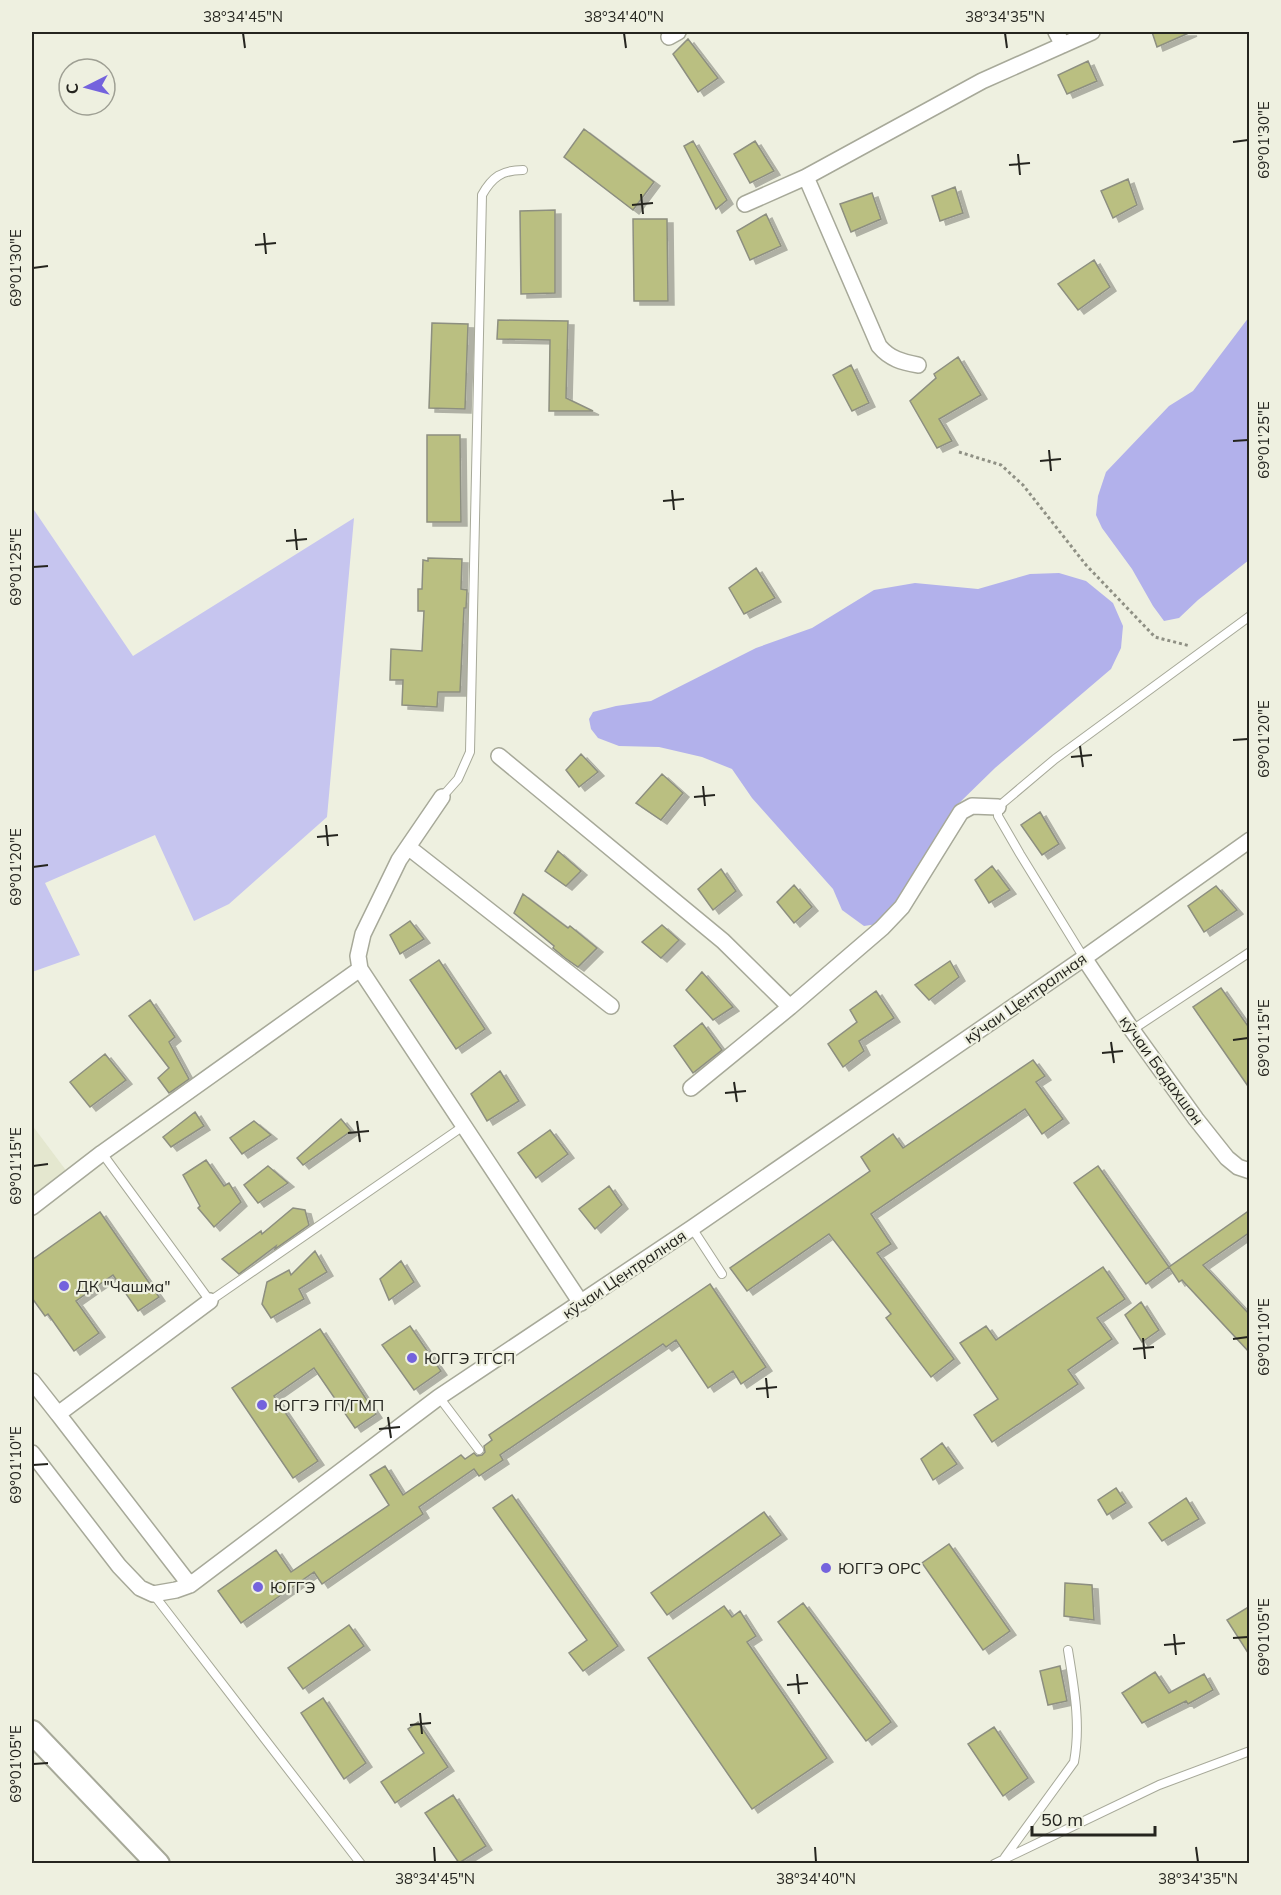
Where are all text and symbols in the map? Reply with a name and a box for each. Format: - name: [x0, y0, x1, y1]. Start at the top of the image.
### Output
- text: 38°34'45"N: [203, 7, 283, 26]
- text: 38°34'40"N: [584, 7, 664, 26]
- text: 38°34'35"N: [965, 7, 1045, 26]
- north arrow: [57, 57, 117, 117]
- text: С: [62, 82, 83, 95]
- text: 69°01'30"E: [1254, 101, 1273, 179]
- text: 69°01'30"E: [6, 229, 25, 307]
- text: 69°01'25"E: [1254, 401, 1273, 479]
- text: 69°01'25"E: [6, 528, 25, 606]
- text: 69°01'20"E: [1254, 700, 1273, 778]
- text: 69°01'20"E: [6, 828, 25, 906]
- street label: кӯчаи Централная: [960, 948, 1090, 1048]
- text: 69°01'15"E: [1254, 999, 1273, 1077]
- street label: кӯчаи Бадахшон: [1116, 1011, 1208, 1129]
- text: 69°01'15"E: [6, 1127, 25, 1205]
- street label: кӯчаи Централная: [558, 1225, 690, 1323]
- place label: ДК "Чашма": [76, 1276, 171, 1296]
- marker: ДК "Чашма": [57, 1279, 71, 1293]
- text: 69°01'10"E: [1254, 1298, 1273, 1376]
- place label: ЮГГЭ ТГСП: [424, 1348, 515, 1368]
- marker: ЮГГЭ ТГСП: [405, 1351, 419, 1365]
- place label: ЮГГЭ ГП/ГМП: [274, 1395, 384, 1415]
- marker: ЮГГЭ ГП/ГМП: [255, 1398, 269, 1412]
- text: 69°01'10"E: [6, 1426, 25, 1504]
- place label: ЮГГЭ ОРС: [838, 1558, 921, 1578]
- marker: ЮГГЭ ОРС: [819, 1561, 833, 1575]
- place label: ЮГГЭ: [270, 1577, 316, 1597]
- marker: ЮГГЭ: [251, 1580, 265, 1594]
- text: 69°01'05"E: [1254, 1598, 1273, 1676]
- text: 69°01'05"E: [6, 1725, 25, 1803]
- scale bar: [1032, 1799, 1155, 1837]
- text: 50 m: [1041, 1808, 1083, 1831]
- text: 38°34'45"N: [395, 1869, 475, 1888]
- text: 38°34'40"N: [776, 1869, 856, 1888]
- text: 38°34'35"N: [1158, 1869, 1238, 1888]

